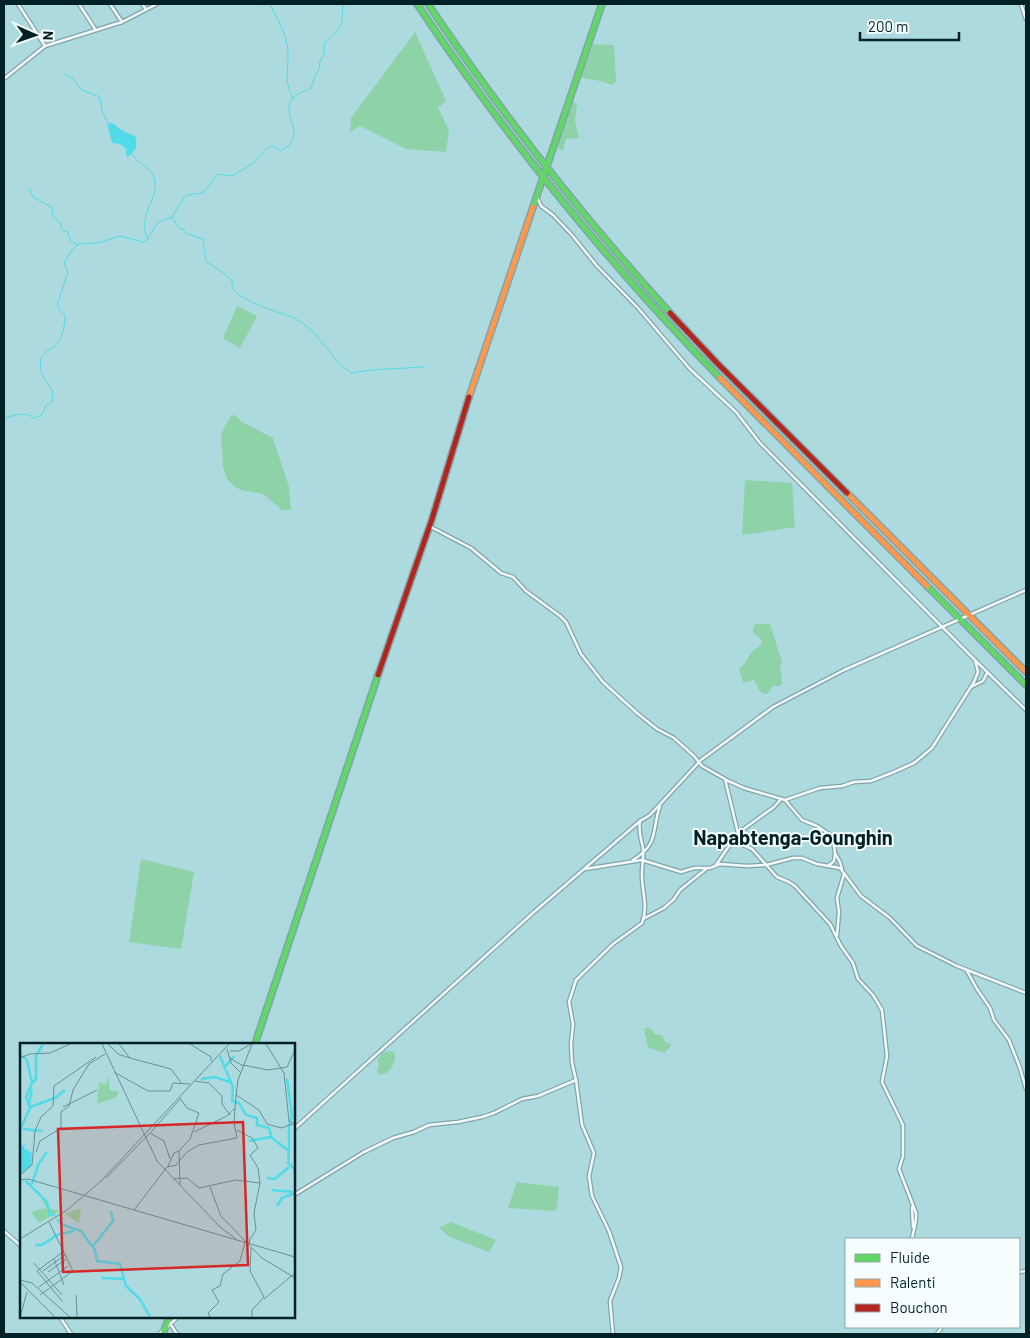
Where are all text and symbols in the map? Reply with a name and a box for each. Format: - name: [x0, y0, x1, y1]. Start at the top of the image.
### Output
- north arrow: [10, 10, 60, 60]
- scale bar: [860, 10, 959, 42]
- text: 200 m: [868, 17, 908, 35]
- text: N: [40, 31, 57, 40]
- district label: Napabtenga-Gounghin: [693, 825, 893, 849]
- inset map: [20, 1043, 295, 1318]
- legend: [845, 1238, 1020, 1328]
- text: Fluide: [890, 1248, 930, 1266]
- text: Ralenti: [890, 1273, 936, 1291]
- text: Bouchon: [890, 1298, 948, 1316]

